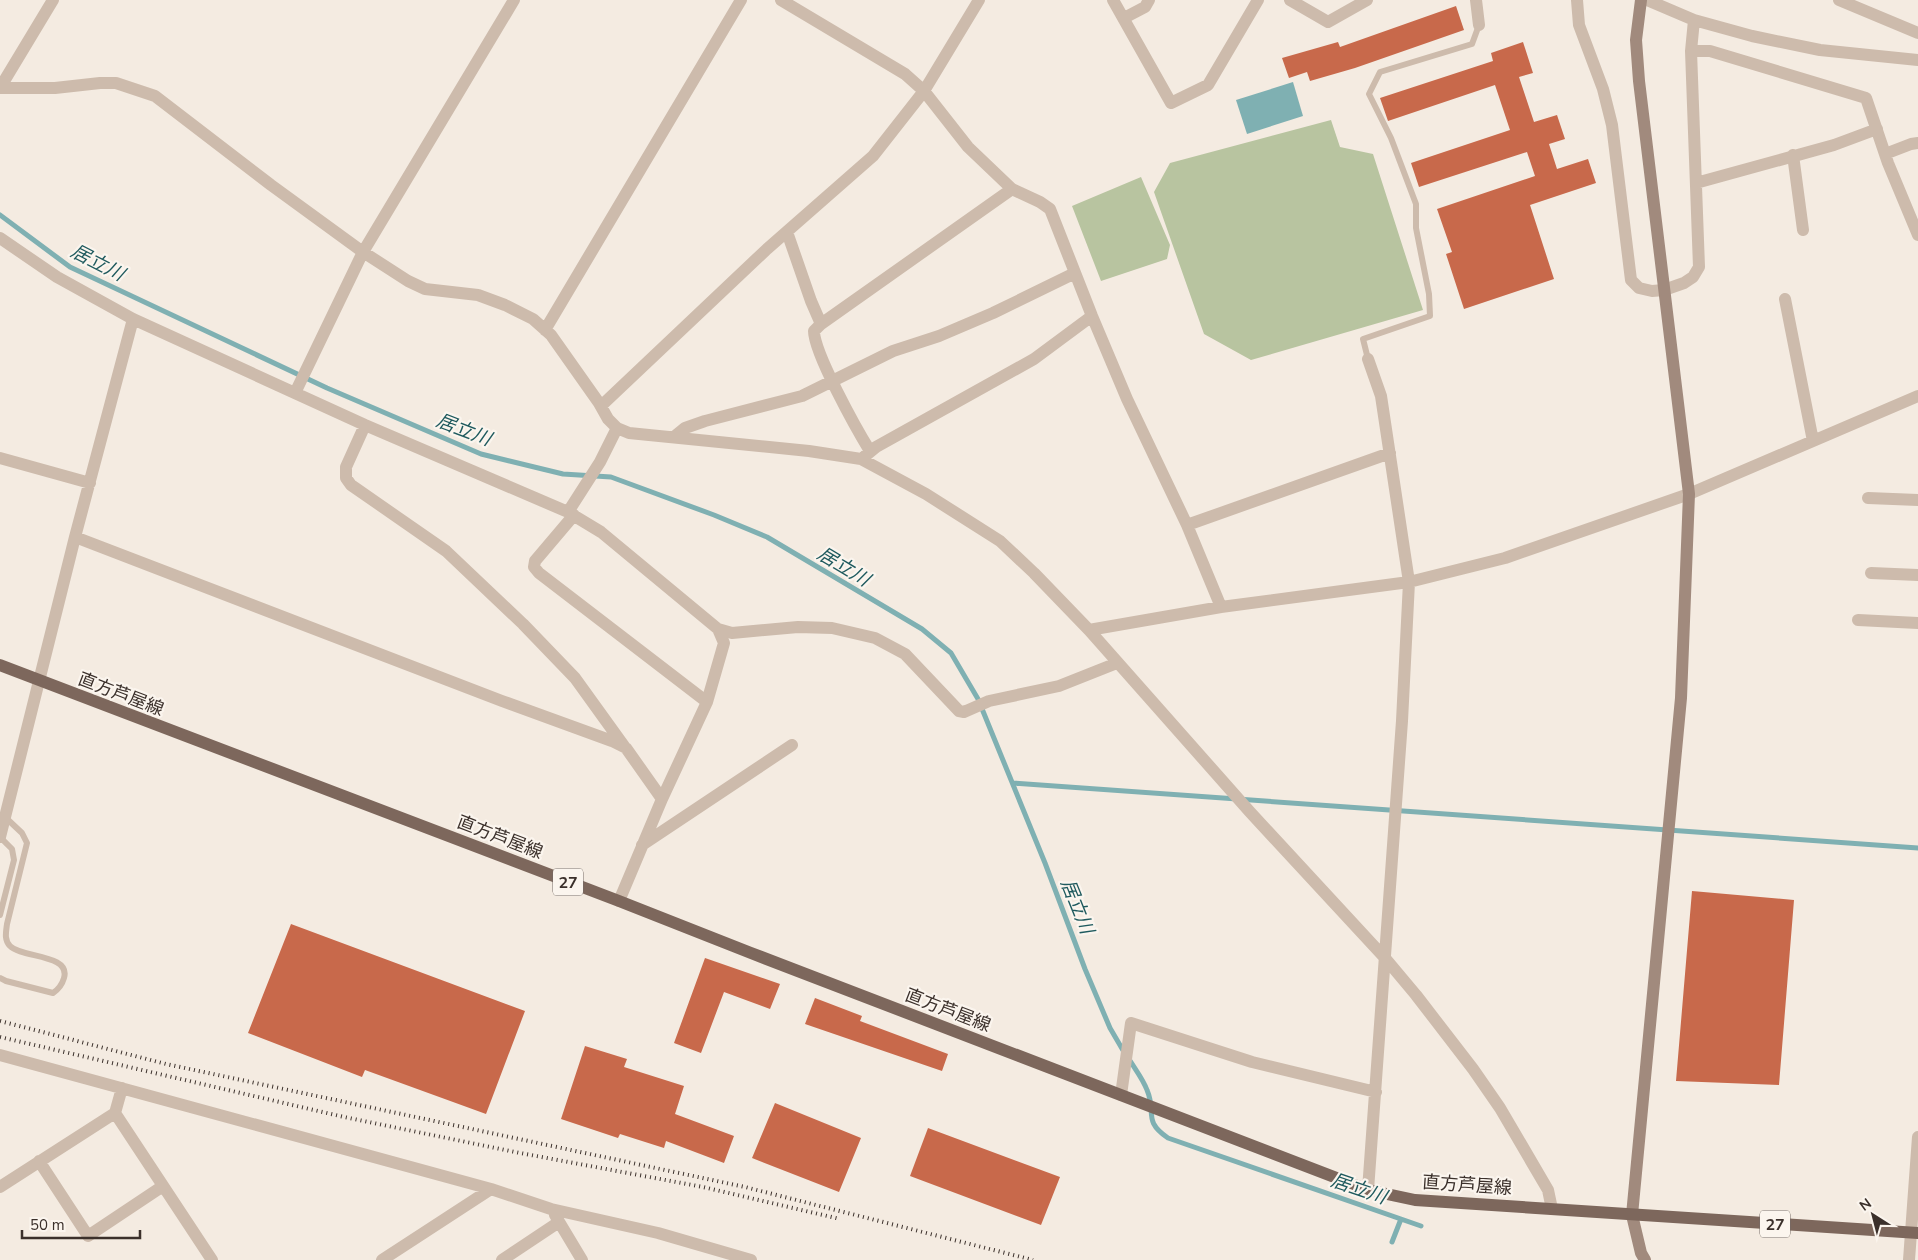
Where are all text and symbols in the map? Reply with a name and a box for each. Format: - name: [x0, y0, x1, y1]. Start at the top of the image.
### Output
- water label: 居立川: [66, 238, 131, 288]
- water label: 居立川: [432, 408, 497, 453]
- water label: 居立川: [812, 541, 876, 594]
- street label: 直方芦屋線: [75, 667, 167, 721]
- street label: 直方芦屋線: [454, 810, 546, 864]
- road number: 27: [553, 869, 583, 896]
- water label: 居立川: [1054, 875, 1101, 940]
- street label: 直方芦屋線: [902, 983, 994, 1037]
- water label: 居立川: [1327, 1167, 1392, 1211]
- street label: 直方芦屋線: [1421, 1170, 1513, 1200]
- north arrow: [1848, 1190, 1898, 1240]
- text: N: [1856, 1194, 1875, 1216]
- scale bar: [22, 1208, 140, 1240]
- road number: 27: [1760, 1210, 1790, 1238]
- text: 50 m: [30, 1215, 65, 1235]

